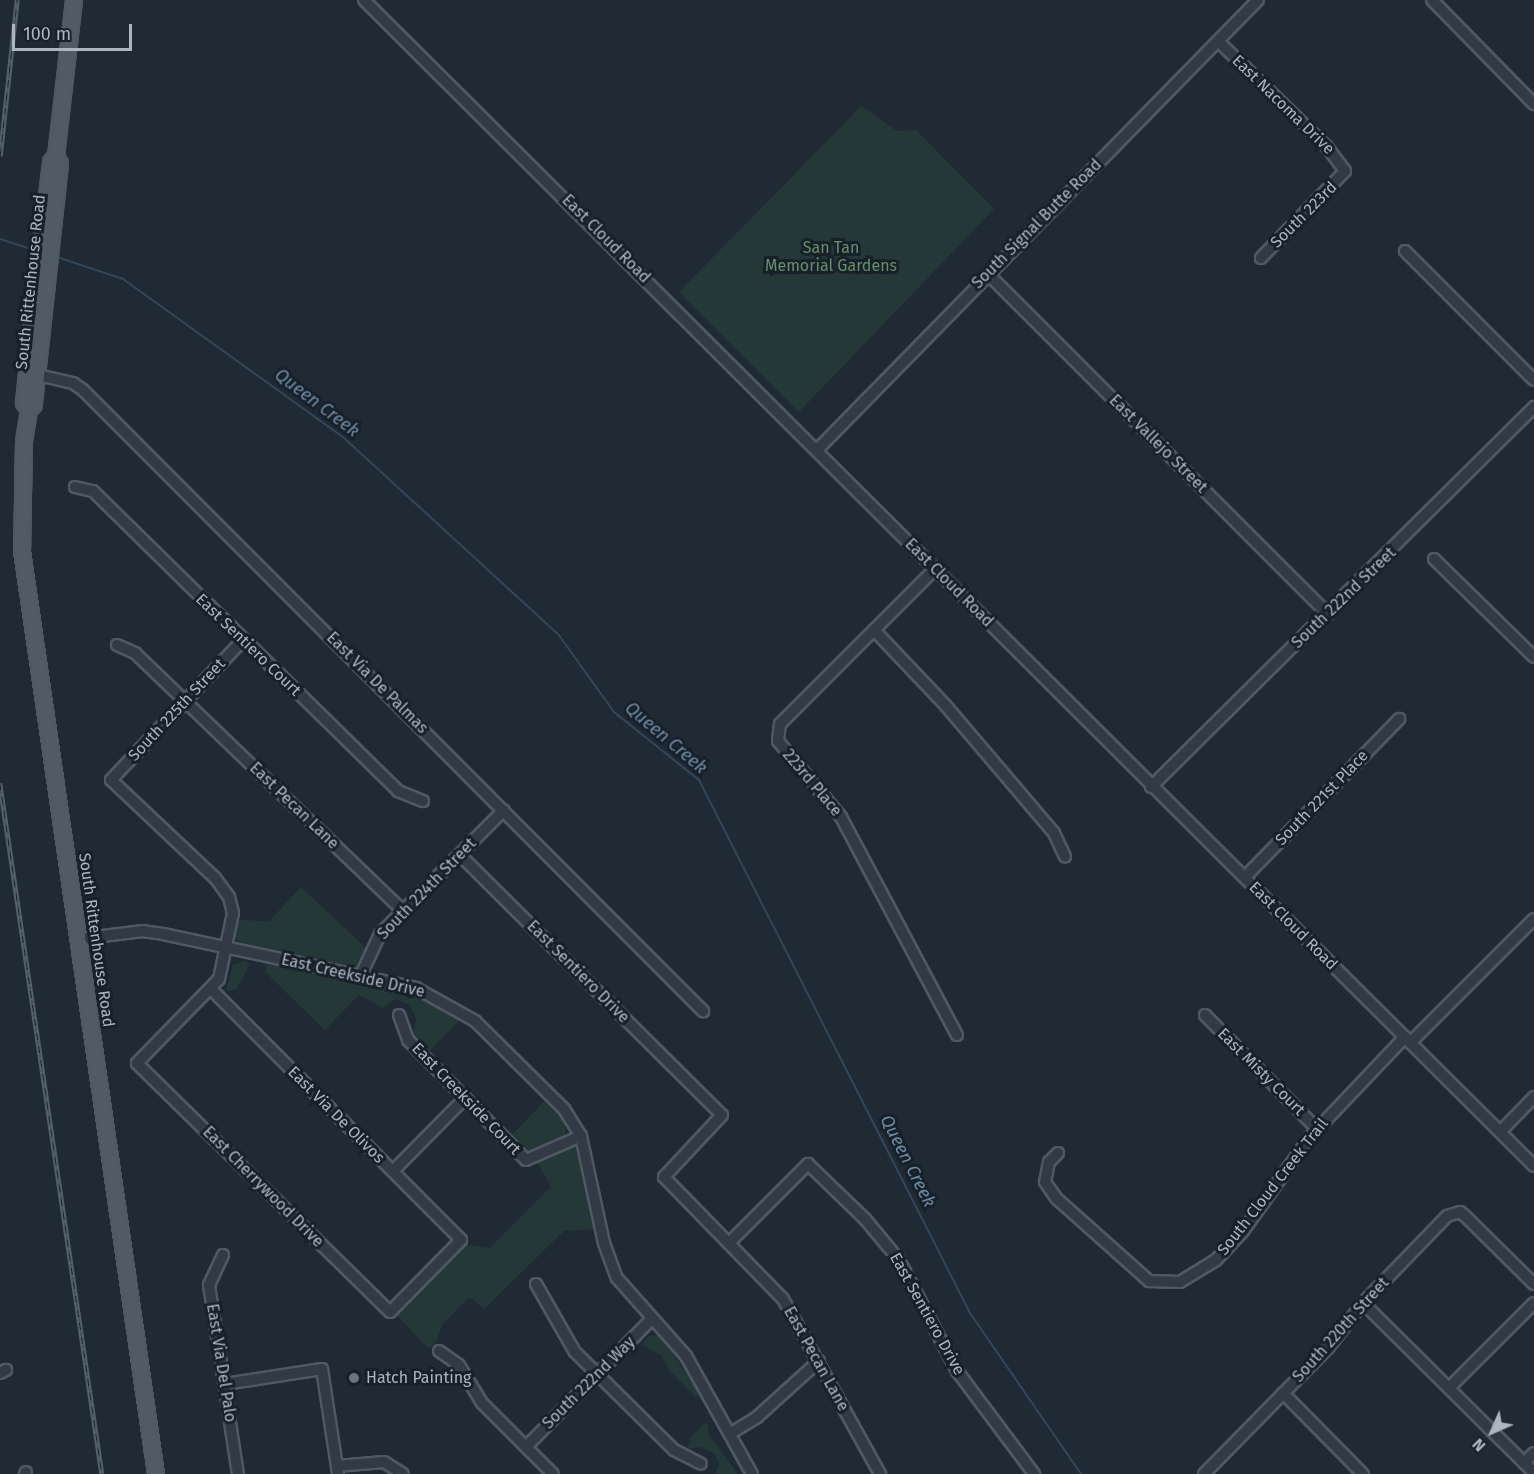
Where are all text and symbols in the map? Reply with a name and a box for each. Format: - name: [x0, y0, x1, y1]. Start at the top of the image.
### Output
- scale bar: [15, 12, 135, 50]
- text: 100 m: [23, 23, 71, 45]
- street label: East Nacoma Drive: [1228, 51, 1338, 159]
- street label: South Signal Butte Road: [968, 155, 1106, 293]
- street label: South 223rd: [1267, 178, 1341, 252]
- street label: East Cloud Road: [558, 191, 654, 287]
- street label: South Rittenhouse Road: [12, 194, 50, 370]
- park label: San Tan Memorial Gardens: [765, 238, 897, 276]
- water label: Queen Creek: [270, 364, 364, 442]
- street label: East Vallejo Street: [1105, 391, 1211, 497]
- street label: East Cloud Road: [901, 535, 997, 631]
- street label: South 222nd Street: [1288, 543, 1400, 653]
- street label: East Sentiero Court: [191, 590, 305, 700]
- street label: East Via De Palmas: [322, 628, 432, 738]
- street label: South 225th Street: [125, 655, 229, 765]
- water label: Queen Creek: [621, 697, 711, 779]
- street label: 223rd Place: [778, 746, 846, 820]
- street label: South 221st Place: [1272, 746, 1372, 850]
- street label: East Pecan Lane: [245, 759, 343, 853]
- street label: South 224th Street: [374, 834, 480, 944]
- street label: South Rittenhouse Road: [74, 852, 118, 1028]
- street label: East Cloud Road: [1245, 878, 1341, 974]
- street label: East Sentiero Drive: [523, 917, 633, 1027]
- street label: East Creekside Drive: [280, 950, 426, 1002]
- street label: East Misty Court: [1213, 1024, 1309, 1120]
- street label: East Creekside Court: [408, 1039, 524, 1159]
- street label: East Via De Olivos: [284, 1063, 388, 1167]
- water label: Queen Creek: [876, 1111, 940, 1211]
- street label: South Cloud Creek Trail: [1214, 1115, 1332, 1259]
- street label: East Cherrywood Drive: [199, 1123, 327, 1251]
- street label: East Sentiero Drive: [885, 1249, 969, 1379]
- street label: South 220th Street: [1289, 1274, 1393, 1386]
- street label: East Via Del Palo: [202, 1302, 240, 1424]
- street label: East Pecan Lane: [779, 1303, 853, 1415]
- street label: South 222nd Way: [539, 1333, 639, 1433]
- place label: Hatch Painting: [366, 1368, 471, 1388]
- marker: Hatch Painting: [347, 1371, 361, 1385]
- north arrow: [1462, 1402, 1522, 1462]
- text: N: [1468, 1435, 1489, 1456]

